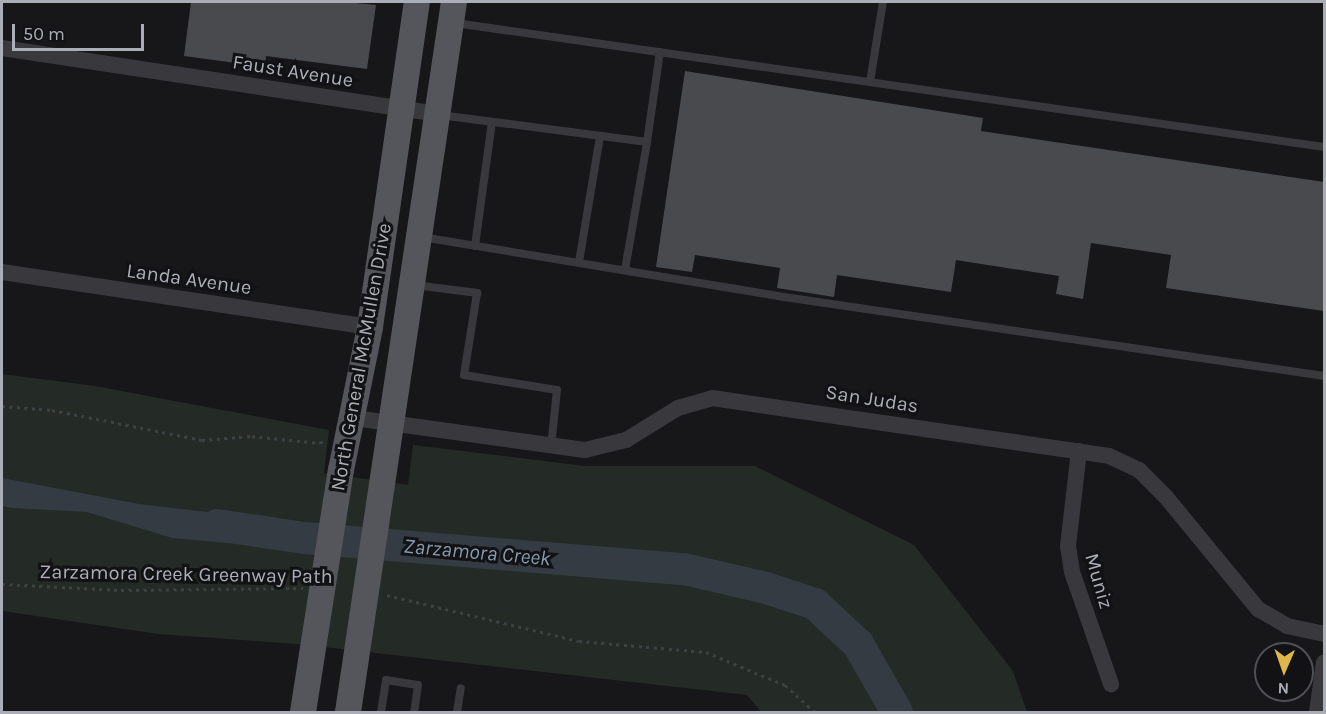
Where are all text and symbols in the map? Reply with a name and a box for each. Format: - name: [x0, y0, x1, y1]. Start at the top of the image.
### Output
- scale bar: [15, 12, 147, 50]
- text: 50 m: [23, 23, 65, 45]
- street label: Faust Avenue: [231, 50, 355, 92]
- street label: North General McMullen Drive: [326, 221, 396, 493]
- street label: Landa Avenue: [125, 258, 253, 300]
- street label: San Judas: [824, 380, 920, 418]
- water label: Zarzamora Creek: [402, 533, 552, 571]
- street label: Muniz: [1080, 551, 1118, 611]
- street label: Zarzamora Creek Greenway Path: [39, 559, 333, 589]
- north arrow: [1254, 642, 1314, 702]
- text: N: [1277, 679, 1290, 698]

